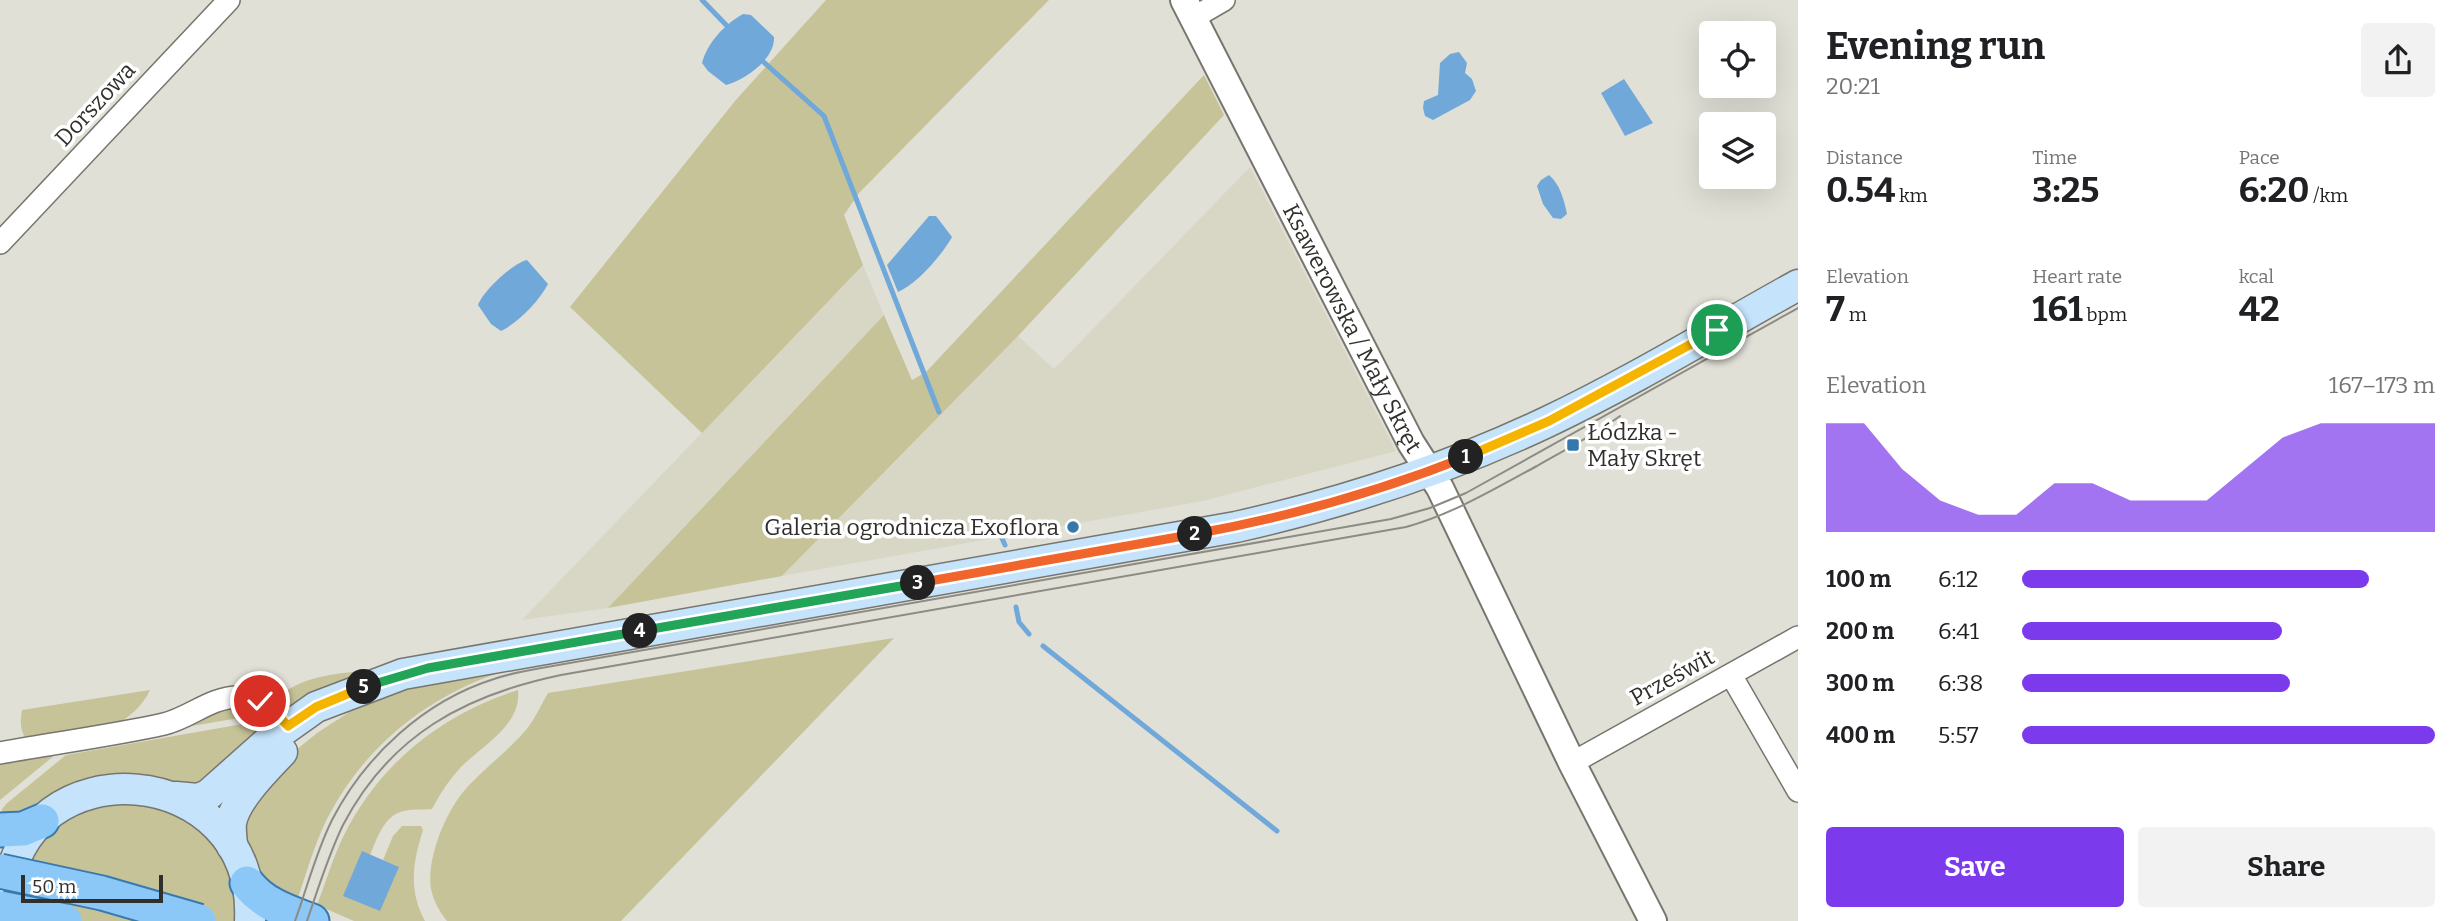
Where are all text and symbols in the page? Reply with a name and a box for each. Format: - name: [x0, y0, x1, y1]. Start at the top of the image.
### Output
- map controls: [1699, 21, 1776, 189]
- button: locate: [1699, 21, 1776, 98]
- text: Evening run: [1826, 23, 2045, 69]
- button: share: [2361, 23, 2435, 97]
- street label: Dorszowa: [49, 56, 141, 152]
- text: 20:21: [1826, 72, 1880, 100]
- button: layers: [1699, 112, 1776, 189]
- text: Distance: [1826, 146, 1903, 169]
- text: Time: [2032, 146, 2077, 169]
- text: Pace: [2239, 146, 2280, 169]
- text: 0.54: [1826, 169, 1895, 211]
- text: 3:25: [2032, 169, 2100, 211]
- text: 6:20: [2239, 169, 2309, 211]
- text: km: [1895, 184, 1928, 207]
- text: /km: [2309, 184, 2348, 207]
- street label: Ksawerowska / Mały Skręt: [1277, 199, 1428, 458]
- text: Elevation: [1826, 265, 1909, 288]
- text: Heart rate: [2032, 265, 2122, 288]
- text: kcal: [2239, 265, 2274, 288]
- text: 7: [1826, 288, 1845, 330]
- text: 161: [2032, 288, 2083, 330]
- text: 42: [2239, 288, 2280, 330]
- pin: [1687, 300, 1747, 360]
- text: m: [1845, 303, 1867, 326]
- text: bpm: [2083, 303, 2127, 326]
- icon: arrive: [1698, 311, 1736, 349]
- text: Elevation: [1826, 371, 1926, 399]
- text: 167–173 m: [2329, 371, 2435, 399]
- place label: Łódzka - Mały Skręt: [1587, 418, 1701, 472]
- marker: Łódzka - Mały Skręt: [1565, 437, 1581, 453]
- pin: 1: [1448, 440, 1484, 475]
- text: 1: [1461, 445, 1470, 468]
- place label: Galeria ogrodnicza Exoflora: [764, 513, 1059, 541]
- pin: 2: [1178, 516, 1212, 552]
- marker: Galeria ogrodnicza Exoflora: [1065, 519, 1081, 535]
- text: 2: [1189, 522, 1200, 545]
- text: 100 m: [1826, 565, 1891, 593]
- text: 6:12: [1938, 565, 1978, 593]
- pin: 3: [900, 566, 936, 600]
- text: 3: [912, 571, 923, 594]
- pin: 4: [622, 614, 658, 648]
- text: 200 m: [1826, 617, 1894, 645]
- text: 6:41: [1938, 617, 1979, 645]
- text: 4: [634, 619, 645, 642]
- street label: Prześwit: [1625, 643, 1719, 711]
- text: 300 m: [1826, 669, 1895, 697]
- text: 6:38: [1938, 669, 1983, 697]
- pin: 5: [346, 670, 382, 704]
- pin: [230, 671, 290, 731]
- text: 5: [358, 675, 369, 698]
- icon: check: [241, 682, 279, 720]
- text: 400 m: [1826, 721, 1895, 749]
- text: 5:57: [1938, 721, 1979, 749]
- button: Save: [1826, 827, 2124, 907]
- button: Share: [2138, 827, 2435, 907]
- scale bar: [21, 872, 163, 904]
- text: 50 m: [32, 875, 76, 898]

